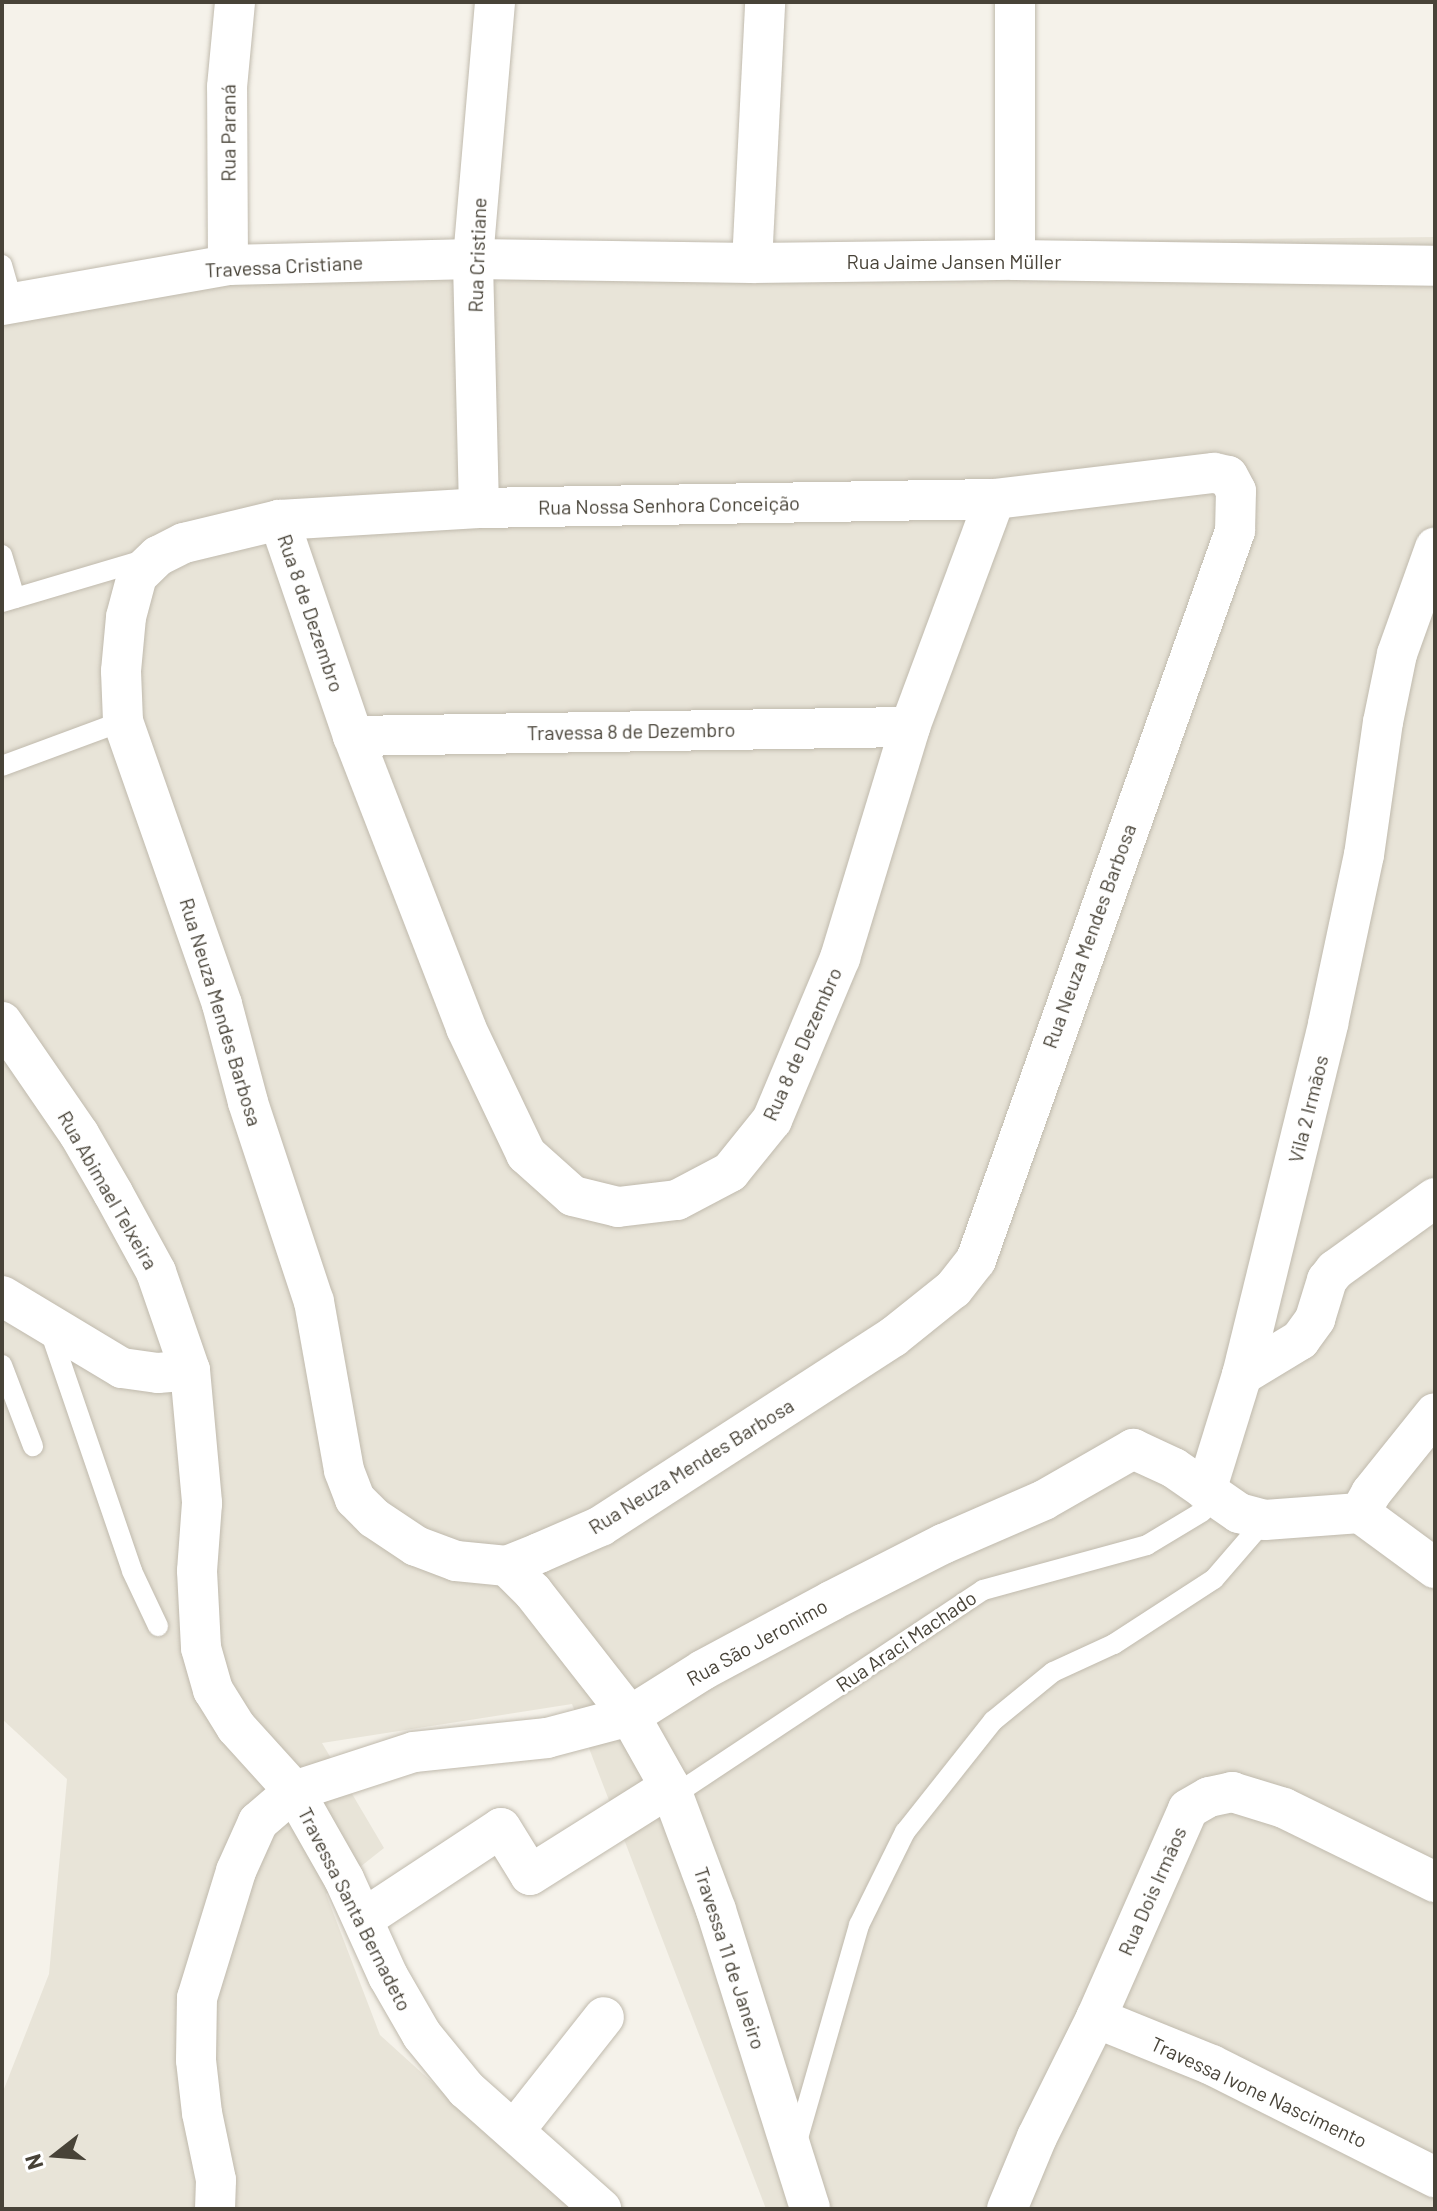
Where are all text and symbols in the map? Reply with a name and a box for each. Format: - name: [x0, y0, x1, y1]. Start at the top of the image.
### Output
- street label: Rua Paraná: [216, 84, 240, 182]
- street label: Rua Cristiane: [463, 197, 491, 313]
- street label: Rua Jaime Jansen Müller: [847, 249, 1061, 273]
- street label: Travessa Cristiane: [204, 250, 364, 282]
- street label: Rua Nossa Senhora Conceição: [538, 491, 800, 519]
- street label: Rua 8 de Dezembro: [273, 531, 349, 695]
- street label: Travessa 8 de Dezembro: [527, 717, 735, 745]
- street label: Rua Neuza Mendes Barbosa: [1037, 820, 1141, 1052]
- street label: Rua Neuza Mendes Barbosa: [175, 895, 267, 1129]
- street label: Rua 8 de Dezembro: [757, 964, 847, 1124]
- street label: Vila 2 Irmãos: [1283, 1053, 1333, 1165]
- street label: Rua Abimael Telxeira: [53, 1107, 163, 1273]
- street label: Rua Neuza Mendes Barbosa: [584, 1393, 798, 1539]
- street label: Rua Araci Machado: [831, 1585, 981, 1697]
- street label: Rua São Jeronimo: [682, 1593, 832, 1691]
- street label: Travessa Santa Bernadeto: [293, 1803, 417, 2015]
- street label: Rua Dois Irmãos: [1113, 1823, 1191, 1959]
- street label: Travessa 11 de Janeiro: [689, 1864, 771, 2052]
- street label: Travessa Ivone Nascimento: [1147, 2031, 1371, 2153]
- north arrow: [16, 2115, 96, 2195]
- text: N: [18, 2151, 48, 2173]

